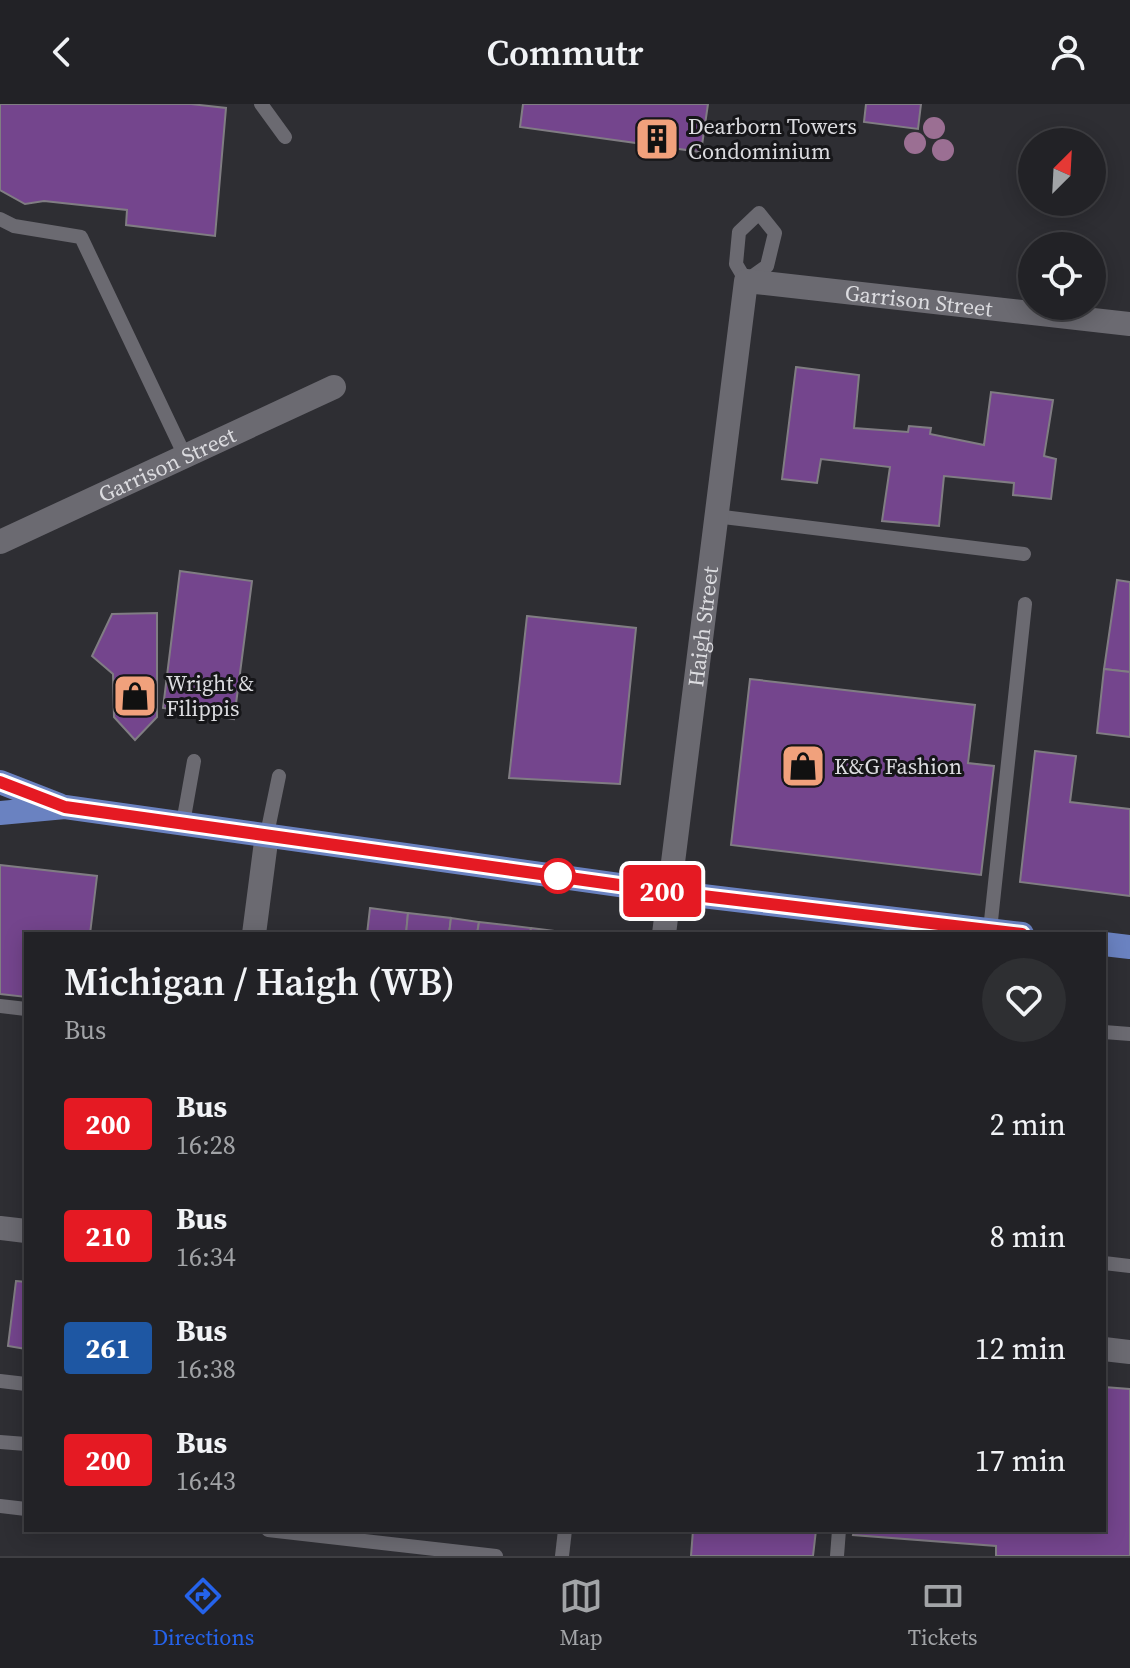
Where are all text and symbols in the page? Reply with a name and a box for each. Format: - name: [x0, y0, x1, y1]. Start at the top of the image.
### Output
- text: Commutr: [486, 28, 644, 77]
- icon: back: [40, 30, 84, 74]
- icon: person: [1046, 30, 1090, 74]
- place label: Dearborn Towers Condominium: [688, 111, 857, 166]
- building icon: Dearborn Towers Condominium: [633, 115, 681, 163]
- north arrow: [1018, 128, 1106, 216]
- map controls: [1018, 128, 1106, 320]
- button: locate: [1018, 232, 1106, 320]
- street label: Garrison Street: [843, 277, 995, 324]
- street label: Garrison Street: [93, 419, 241, 509]
- street label: Haigh Street: [680, 564, 725, 688]
- place label: Wright & Filippis: [166, 668, 254, 723]
- shop icon: Wright & Filippis: [111, 672, 159, 720]
- shop icon: K&G Fashion: [779, 742, 827, 790]
- place label: K&G Fashion: [834, 751, 962, 781]
- unlabelled marker: [541, 859, 575, 893]
- line badge: 200: [616, 865, 708, 917]
- text: 200: [639, 872, 685, 910]
- text: Michigan / Haigh (WB): [64, 956, 455, 1008]
- button: heart: [982, 958, 1066, 1042]
- text: Bus: [64, 1012, 106, 1048]
- text: Bus: [176, 1086, 227, 1127]
- text: 2 min: [990, 1104, 1066, 1145]
- text: 200: [85, 1105, 131, 1143]
- text: 16:28: [176, 1127, 236, 1163]
- text: Bus: [176, 1198, 227, 1239]
- text: 8 min: [990, 1216, 1066, 1257]
- text: 210: [85, 1217, 131, 1255]
- text: 16:34: [176, 1239, 236, 1275]
- text: Bus: [176, 1310, 227, 1351]
- text: 12 min: [975, 1328, 1066, 1369]
- text: 261: [85, 1329, 131, 1367]
- text: 16:38: [176, 1351, 236, 1387]
- text: Bus: [176, 1422, 227, 1463]
- text: 17 min: [975, 1440, 1066, 1481]
- text: 200: [85, 1441, 131, 1479]
- text: 16:43: [176, 1463, 236, 1499]
- tab: Directions: [152, 1574, 254, 1652]
- tab: Map: [559, 1574, 603, 1652]
- tab: Tickets: [908, 1574, 978, 1652]

